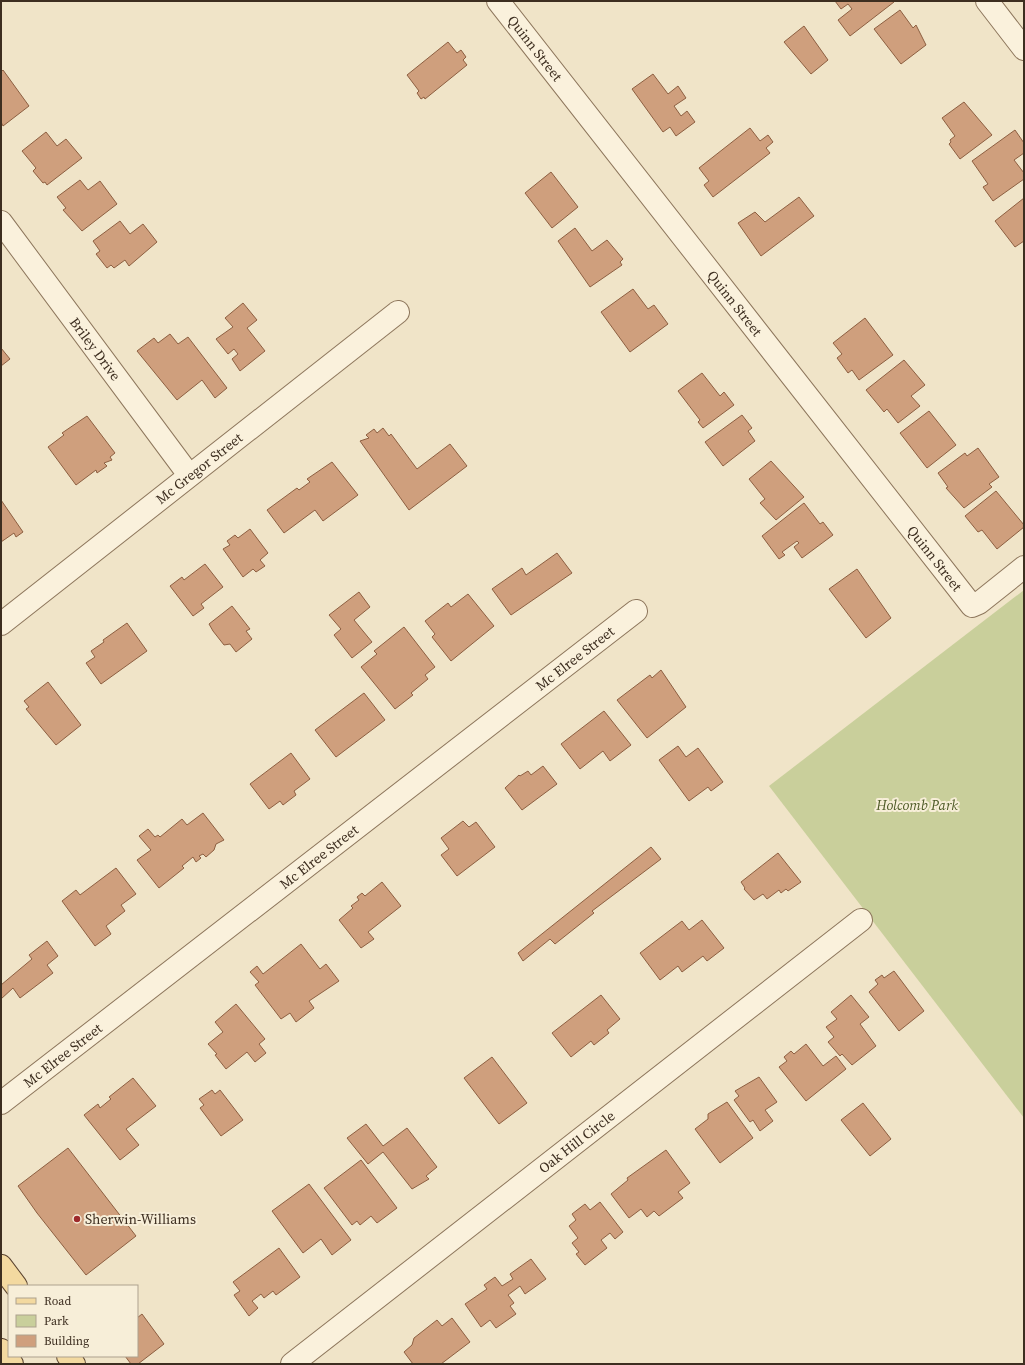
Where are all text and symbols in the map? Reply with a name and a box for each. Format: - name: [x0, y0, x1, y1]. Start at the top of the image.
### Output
- street label: Quinn Street: [503, 11, 567, 86]
- street label: Quinn Street: [703, 266, 767, 341]
- street label: Briley Drive: [65, 313, 125, 385]
- street label: Mc Gregor Street: [152, 428, 247, 509]
- street label: Quinn Street: [902, 521, 967, 596]
- street label: Mc Elree Street: [531, 621, 619, 695]
- park label: Holcomb Park: [875, 795, 958, 815]
- street label: Mc Elree Street: [275, 820, 363, 894]
- street label: Mc Elree Street: [19, 1018, 107, 1092]
- street label: Oak Hill Circle: [534, 1106, 619, 1178]
- place label: Sherwin-Williams: [85, 1209, 196, 1229]
- marker: Sherwin-Williams: [72, 1214, 82, 1224]
- legend: [8, 1285, 138, 1357]
- text: Road: [44, 1293, 71, 1309]
- text: Park: [44, 1313, 69, 1329]
- text: Building: [44, 1333, 89, 1349]

